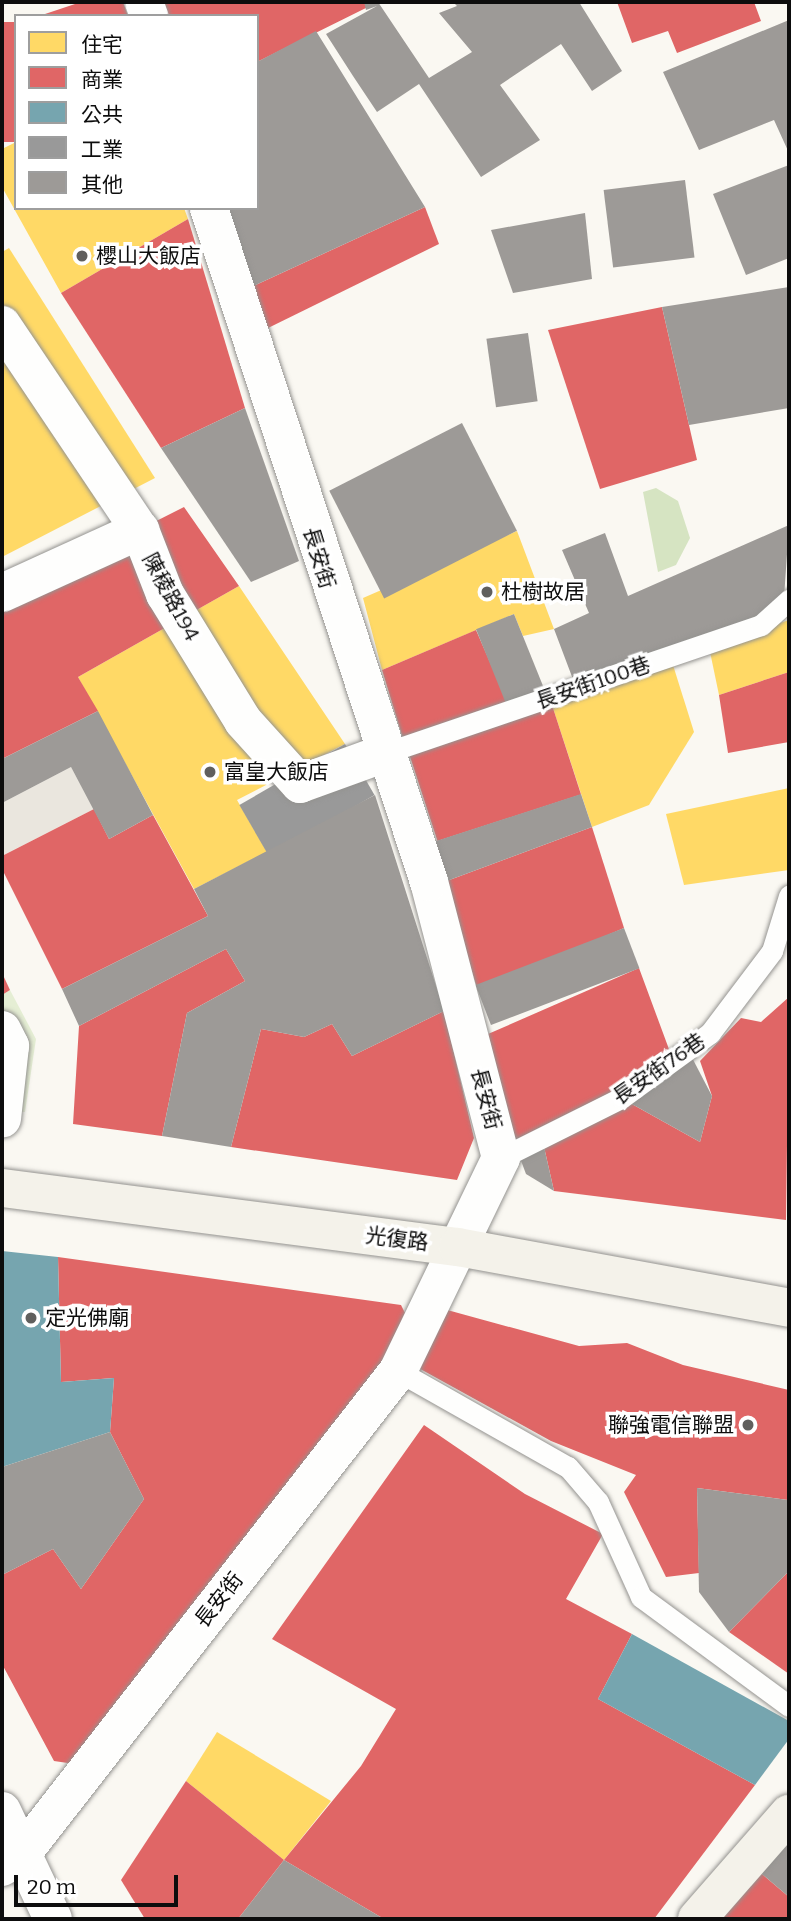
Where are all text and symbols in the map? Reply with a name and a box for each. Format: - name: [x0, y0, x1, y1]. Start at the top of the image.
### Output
- legend: [14, 14, 259, 210]
- text: 住宅: [81, 32, 123, 58]
- text: 商業: [81, 67, 123, 93]
- text: 公共: [81, 102, 123, 128]
- text: 工業: [81, 137, 123, 163]
- text: 其他: [81, 172, 123, 198]
- place label: 櫻山大飯店: [96, 243, 201, 269]
- marker: 櫻山大飯店: [74, 248, 90, 264]
- street label: 長安街: [298, 524, 340, 592]
- street label: 陳稜路194: [137, 549, 205, 645]
- place label: 杜樹故居: [501, 579, 585, 605]
- marker: 杜樹故居: [479, 584, 495, 600]
- street label: 長安街100巷: [532, 652, 654, 714]
- place label: 富皇大飯店: [224, 759, 329, 785]
- marker: 富皇大飯店: [202, 764, 218, 780]
- street label: 長安街76巷: [608, 1028, 710, 1110]
- street label: 長安街: [466, 1065, 506, 1133]
- street label: 光復路: [364, 1223, 430, 1255]
- place label: 定光佛廟: [45, 1305, 129, 1331]
- marker: 定光佛廟: [23, 1310, 39, 1326]
- place label: 聯強電信聯盟: [608, 1412, 734, 1438]
- marker: 聯強電信聯盟: [740, 1417, 756, 1433]
- street label: 長安街: [190, 1567, 248, 1633]
- scale bar: [18, 1862, 182, 1906]
- text: 20 m: [27, 1874, 76, 1900]

